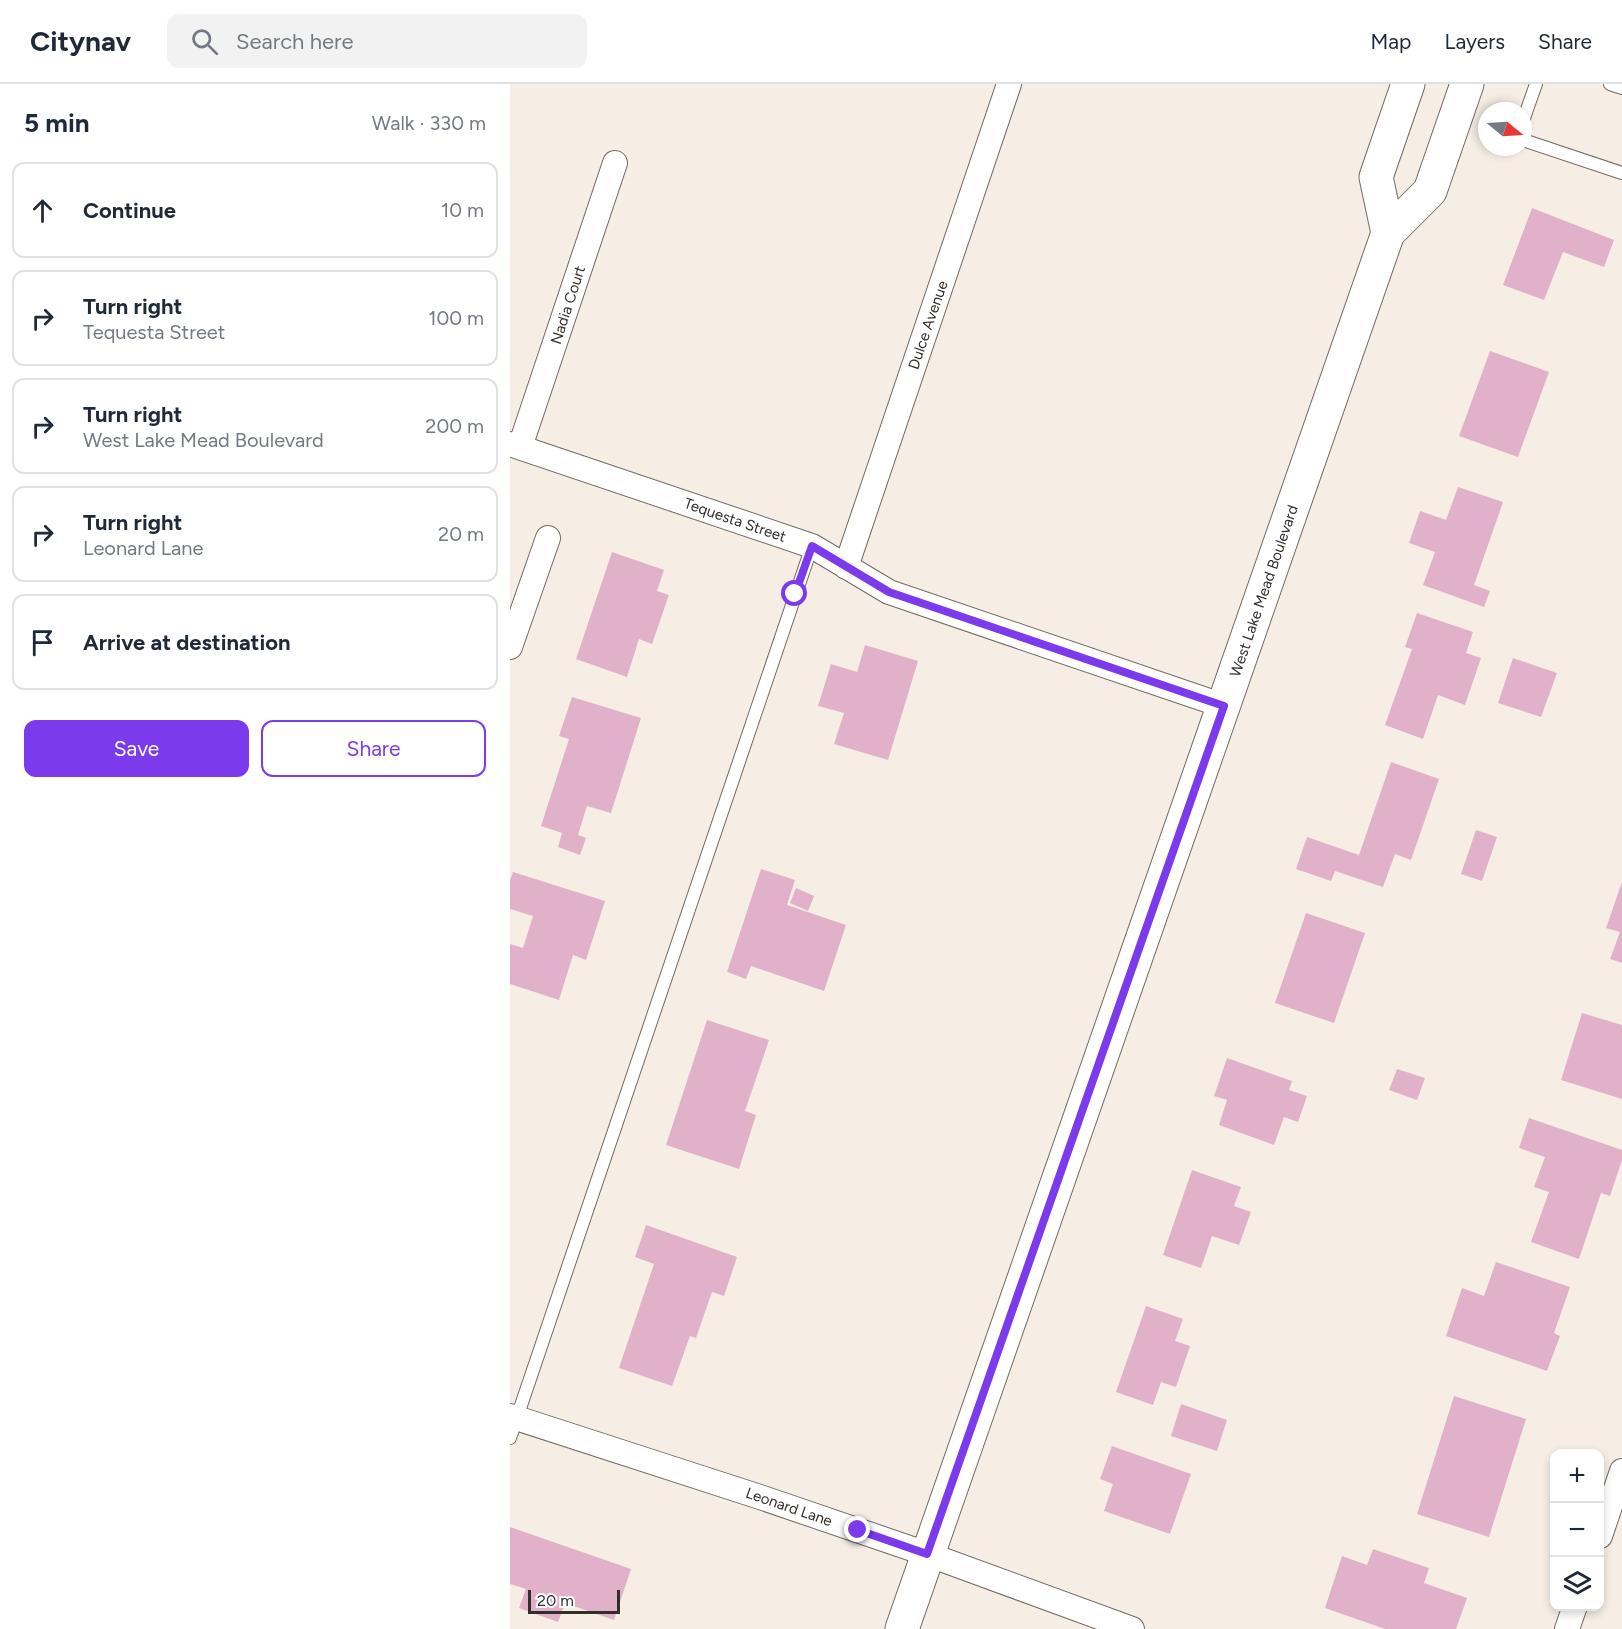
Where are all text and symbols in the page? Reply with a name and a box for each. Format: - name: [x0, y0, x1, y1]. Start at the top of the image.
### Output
- search box: [167, 14, 587, 68]
- text: Citynav: [30, 24, 131, 58]
- icon: search: [188, 25, 221, 58]
- text: Search here: [236, 28, 354, 55]
- text: Map: [1371, 29, 1411, 54]
- text: Layers: [1444, 29, 1505, 54]
- text: Share: [1538, 29, 1592, 54]
- north arrow: [1478, 102, 1532, 156]
- text: 5 min: [24, 107, 90, 139]
- text: Walk · 330 m: [372, 111, 486, 135]
- icon: ahead: [26, 194, 59, 227]
- text: Continue: [83, 197, 176, 224]
- text: 10 m: [441, 198, 484, 222]
- street label: Nadia Court: [547, 263, 589, 347]
- street label: Dulce Avenue: [904, 278, 952, 372]
- text: Turn right: [83, 293, 182, 320]
- icon: right: [26, 302, 59, 335]
- text: 100 m: [428, 306, 484, 330]
- text: Tequesta Street: [83, 320, 225, 344]
- text: Turn right: [83, 401, 182, 428]
- icon: right: [26, 410, 59, 443]
- text: 200 m: [425, 414, 484, 438]
- text: West Lake Mead Boulevard: [83, 428, 324, 452]
- street label: Tequesta Street: [682, 494, 789, 546]
- street label: West Lake Mead Boulevard: [1226, 503, 1302, 679]
- text: Turn right: [83, 509, 182, 536]
- icon: right: [26, 518, 59, 551]
- text: 20 m: [438, 522, 484, 546]
- text: Leonard Lane: [83, 536, 203, 560]
- route start: [781, 580, 807, 606]
- icon: arrive: [26, 626, 59, 659]
- text: Arrive at destination: [83, 629, 291, 656]
- button: Save: [24, 720, 249, 777]
- button: Share: [261, 720, 486, 777]
- map controls: [1550, 1449, 1604, 1611]
- button: +: [1550, 1449, 1604, 1503]
- street label: Leonard Lane: [743, 1484, 835, 1530]
- button: −: [1550, 1503, 1604, 1557]
- route end: [844, 1516, 870, 1542]
- button: layers: [1550, 1557, 1604, 1611]
- scale bar: [528, 1587, 620, 1614]
- text: 20 m: [537, 1591, 574, 1610]

